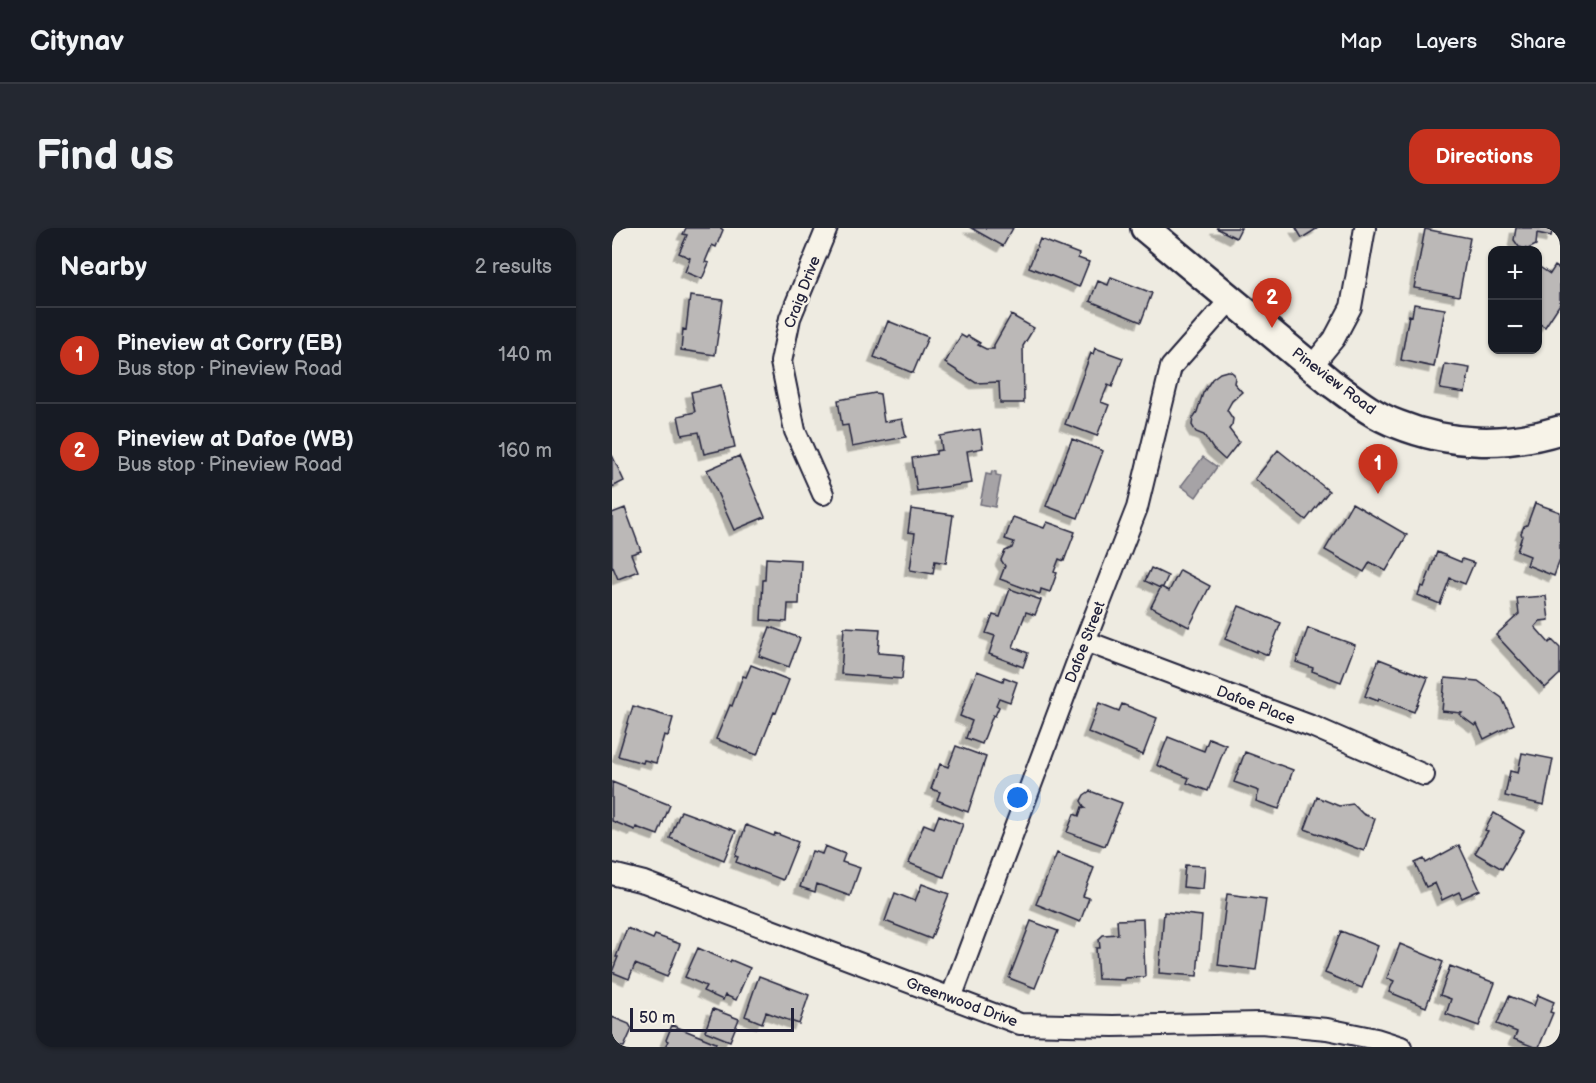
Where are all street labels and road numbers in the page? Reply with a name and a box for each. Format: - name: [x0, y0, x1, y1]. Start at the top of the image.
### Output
- street label: Craig Drive: [780, 253, 825, 331]
- street label: Pineview Road: [1288, 344, 1379, 419]
- street label: Dafoe Street: [1061, 598, 1110, 686]
- street label: Dafoe Place: [1214, 682, 1298, 729]
- street label: Greenwood Drive: [903, 973, 1020, 1032]

